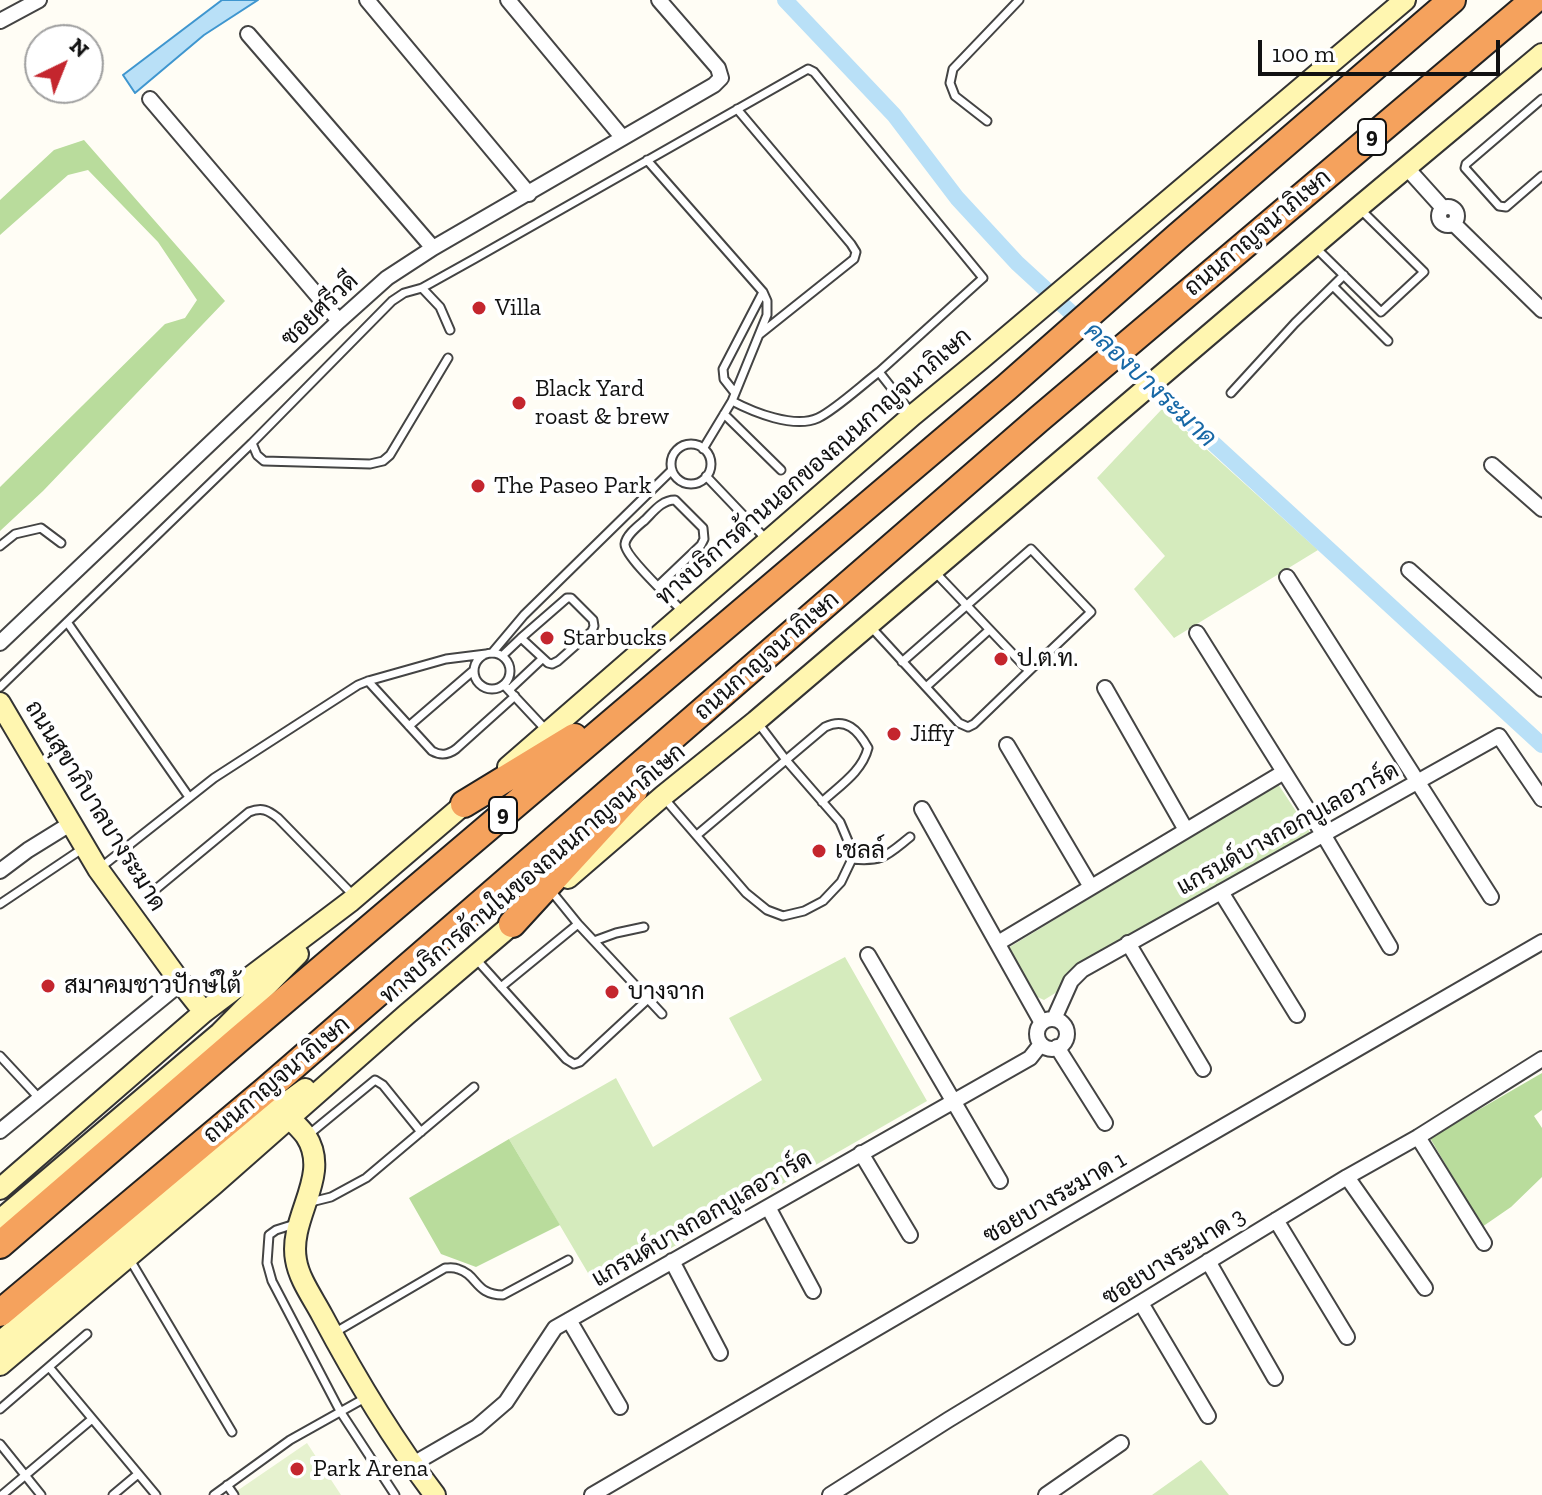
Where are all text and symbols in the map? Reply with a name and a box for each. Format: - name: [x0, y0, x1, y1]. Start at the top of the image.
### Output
- north arrow: [24, 24, 104, 104]
- scale bar: [1262, 24, 1504, 74]
- text: N: [64, 32, 95, 63]
- text: 100 m: [1272, 39, 1335, 68]
- road number: 9: [1358, 119, 1386, 155]
- street label: ถนนกาญจนาภิเษก: [1179, 163, 1337, 303]
- street label: ซอยศรีวดี: [275, 267, 365, 353]
- place label: Villa: [495, 294, 541, 322]
- marker: Villa: [470, 299, 488, 317]
- water label: คลองบางระมาด: [1077, 316, 1223, 454]
- street label: ทางบริการด้านนอกของถนนกาญจนาภิเษก: [650, 322, 978, 612]
- place label: Black Yard roast & brew: [535, 375, 669, 431]
- marker: Black Yard roast & brew: [510, 394, 528, 412]
- place label: The Paseo Park: [494, 472, 651, 500]
- marker: The Paseo Park: [469, 477, 487, 495]
- street label: ถนนกาญจนาภิเษก: [689, 585, 845, 727]
- place label: Starbucks: [563, 624, 667, 652]
- marker: Starbucks: [538, 629, 556, 647]
- place label: ป.ต.ท.: [1017, 645, 1078, 673]
- marker: ป.ต.ท.: [992, 650, 1010, 668]
- street label: ถนนสุขาภิบาลบางระมาด: [18, 695, 172, 917]
- place label: Jiffy: [910, 720, 954, 748]
- marker: Jiffy: [885, 725, 903, 743]
- street label: ทางบริการด้านในของถนนกาญจนาภิเษก: [374, 738, 692, 1010]
- street label: แกรนด์บางกอกบูเลอวาร์ด: [1172, 756, 1404, 902]
- road number: 9: [489, 797, 517, 833]
- place label: เชลล์: [835, 837, 885, 865]
- marker: เชลล์: [810, 842, 828, 860]
- place label: สมาคมชาวปักษ์ใต้: [64, 972, 241, 1000]
- marker: สมาคมชาวปักษ์ใต้: [39, 977, 57, 995]
- place label: บางจาก: [628, 978, 705, 1006]
- marker: บางจาก: [603, 983, 621, 1001]
- street label: ถนนกาญจนาภิเษก: [198, 1010, 356, 1150]
- street label: แกรนด์บางกอกบูเลอวาร์ด: [587, 1144, 817, 1294]
- street label: ซอยบางระมาด 1: [978, 1145, 1132, 1251]
- street label: ซอยบางระมาด 3: [1097, 1202, 1251, 1312]
- place label: Park Arena: [313, 1455, 428, 1483]
- marker: Park Arena: [288, 1460, 306, 1478]

